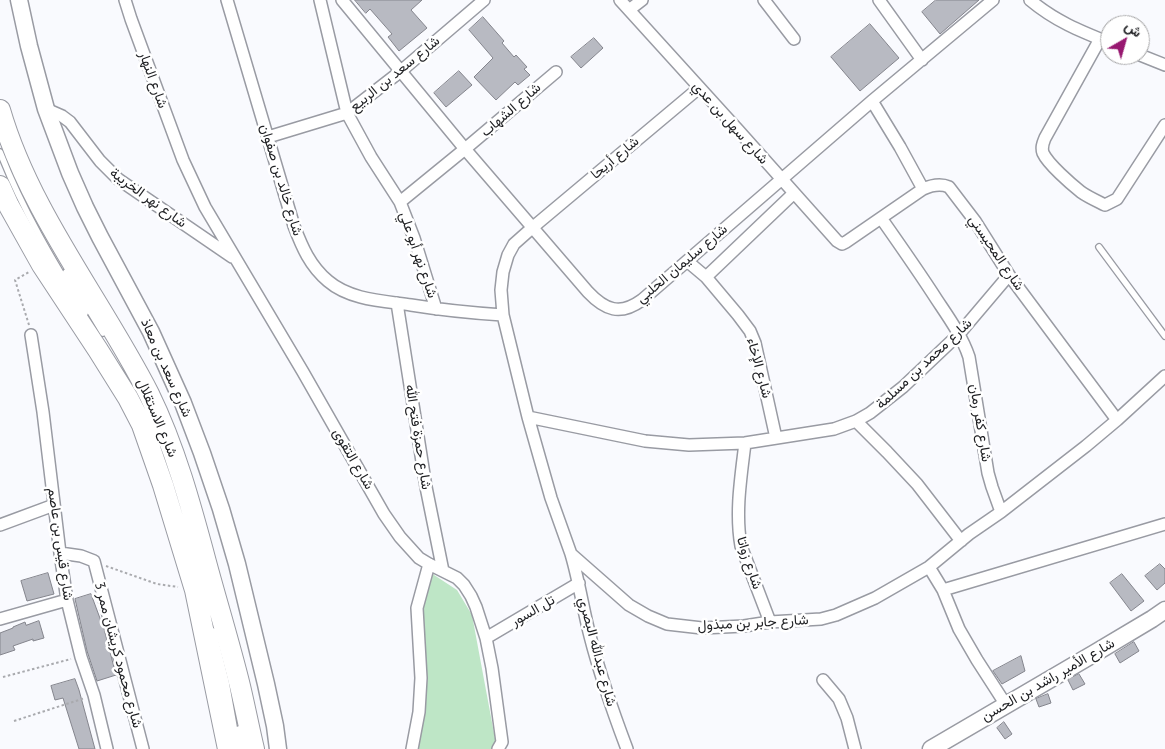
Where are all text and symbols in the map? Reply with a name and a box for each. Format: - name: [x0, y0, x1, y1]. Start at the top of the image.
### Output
- north arrow: [1100, 15, 1150, 65]
- text: ش: [1121, 17, 1146, 41]
- street label: شارع سعد بن الربيع: [347, 33, 443, 115]
- street label: شارع النهار: [135, 49, 171, 111]
- street label: شارع سهل بن عدي: [688, 78, 772, 168]
- street label: شارع الشهاب: [478, 79, 544, 141]
- street label: شارع خالد بن صفوان: [256, 122, 306, 238]
- street label: شارع أريحا: [588, 133, 642, 183]
- street label: شارع نهر الخريبة: [106, 165, 190, 231]
- street label: شارع نهر أبو علي: [395, 210, 441, 300]
- street label: شارع المحيسني: [965, 212, 1027, 294]
- street label: شارع سليمان الحلبي: [633, 221, 731, 307]
- street label: شارع محمد بن مسلمة: [873, 315, 975, 413]
- street label: شارع سعد بن معاذ: [137, 316, 195, 420]
- street label: شارع الإخاء: [743, 336, 775, 400]
- street label: شارع الاستقلال: [133, 376, 181, 460]
- street label: شارع حمزة فتح الله: [401, 383, 435, 491]
- street label: شارع كفر رمان: [966, 383, 994, 463]
- street label: شارع التقوى: [329, 426, 377, 492]
- street label: شارع قيس بن عاصم: [44, 486, 76, 602]
- street label: شارع زواتا: [733, 535, 765, 591]
- street label: شارع محمود كريشان ممر 3: [90, 580, 146, 730]
- street label: تل السور: [508, 592, 558, 630]
- street label: شارع عبدالله البصري: [574, 596, 620, 708]
- street label: شارع جابر بن مبذول: [697, 612, 809, 634]
- street label: شارع الأمير راشد بن الحسن: [978, 635, 1118, 725]

